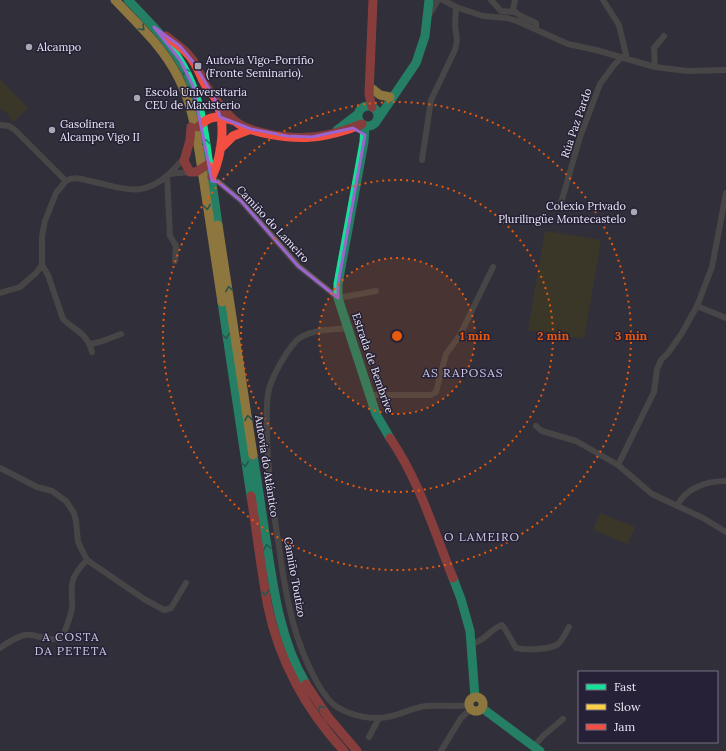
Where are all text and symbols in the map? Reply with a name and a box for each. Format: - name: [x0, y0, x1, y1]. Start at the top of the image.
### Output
- one-way arrow: [137, 23, 145, 31]
- place label: Alcampo: [36, 40, 81, 54]
- marker: Alcampo: [24, 42, 34, 52]
- place label: Autovia Vigo-Porriño (Fronte Seminario).: [205, 53, 314, 81]
- marker: Autovia Vigo-Porriño (Fronte Seminario).: [193, 61, 203, 71]
- one-way arrow: [183, 68, 190, 76]
- place label: Escola Universitaria CEU de Maxisterio: [145, 85, 247, 112]
- street label: Rúa Paz Pardo: [558, 86, 594, 160]
- marker: Escola Universitaria CEU de Maxisterio: [132, 93, 142, 103]
- place label: Gasolinera Alcampo Vigo II: [59, 117, 140, 144]
- marker: Gasolinera Alcampo Vigo II: [47, 125, 57, 135]
- one-way arrow: [202, 139, 211, 145]
- street label: Camiño do Lameiro: [234, 182, 312, 266]
- place label: Colexio Privado Plurilingüe Montecastelo: [498, 199, 626, 226]
- one-way arrow: [202, 204, 211, 210]
- marker: Colexio Privado Plurilingüe Montecastelo: [629, 207, 639, 217]
- one-way arrow: [225, 286, 234, 293]
- street label: Estrada de Bembrive: [349, 311, 397, 415]
- text: 1 min: [460, 328, 491, 343]
- text: 2 min: [537, 328, 569, 343]
- text: 3 min: [615, 328, 648, 343]
- centre of rings: [390, 329, 404, 343]
- one-way arrow: [221, 333, 230, 339]
- district label: AS RAPOSAS: [421, 365, 504, 380]
- street label: Autovía do Atlántico: [252, 413, 282, 518]
- one-way arrow: [244, 415, 253, 421]
- one-way arrow: [240, 461, 249, 467]
- district label: O LAMEIRO: [444, 529, 520, 544]
- street label: Camiño Toutizo: [281, 536, 309, 618]
- one-way arrow: [263, 543, 272, 550]
- one-way arrow: [260, 590, 269, 596]
- district label: A COSTA DA PETETA: [34, 629, 108, 658]
- legend: [578, 671, 718, 743]
- text: Fast: [614, 679, 637, 694]
- text: Slow: [614, 699, 641, 714]
- one-way arrow: [318, 705, 325, 712]
- text: Jam: [613, 719, 635, 734]

